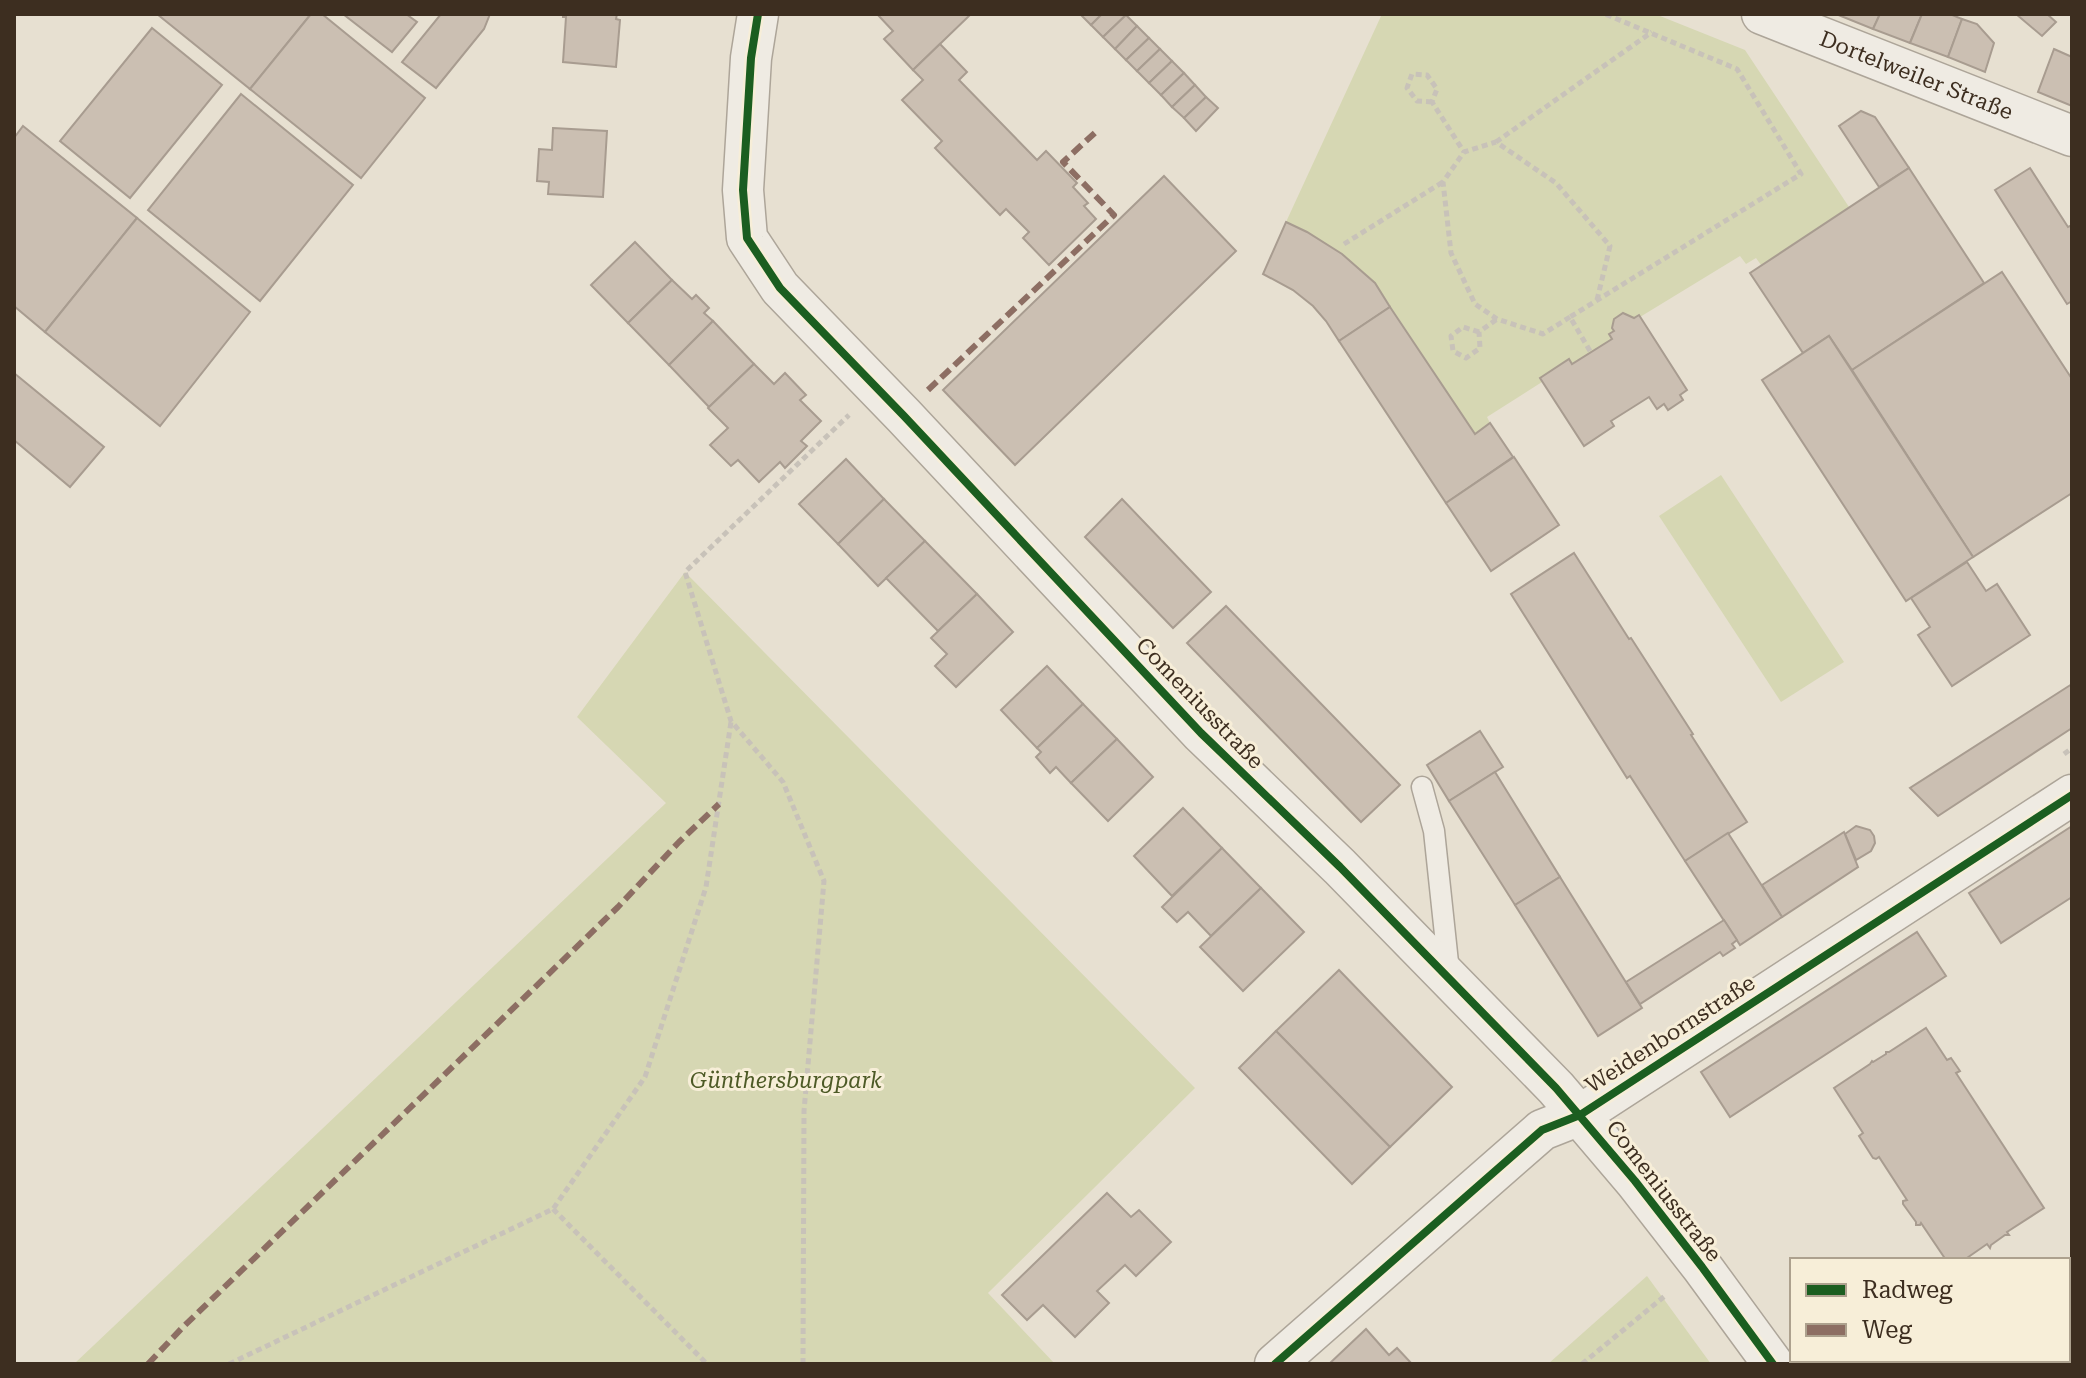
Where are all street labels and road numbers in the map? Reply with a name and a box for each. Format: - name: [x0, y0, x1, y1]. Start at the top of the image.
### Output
- street label: Dortelweiler Straße: [1816, 26, 2017, 124]
- street label: Comeniusstraße: [1131, 632, 1269, 774]
- street label: Weidenbornstraße: [1581, 970, 1759, 1098]
- street label: Comeniusstraße: [1601, 1116, 1727, 1266]

